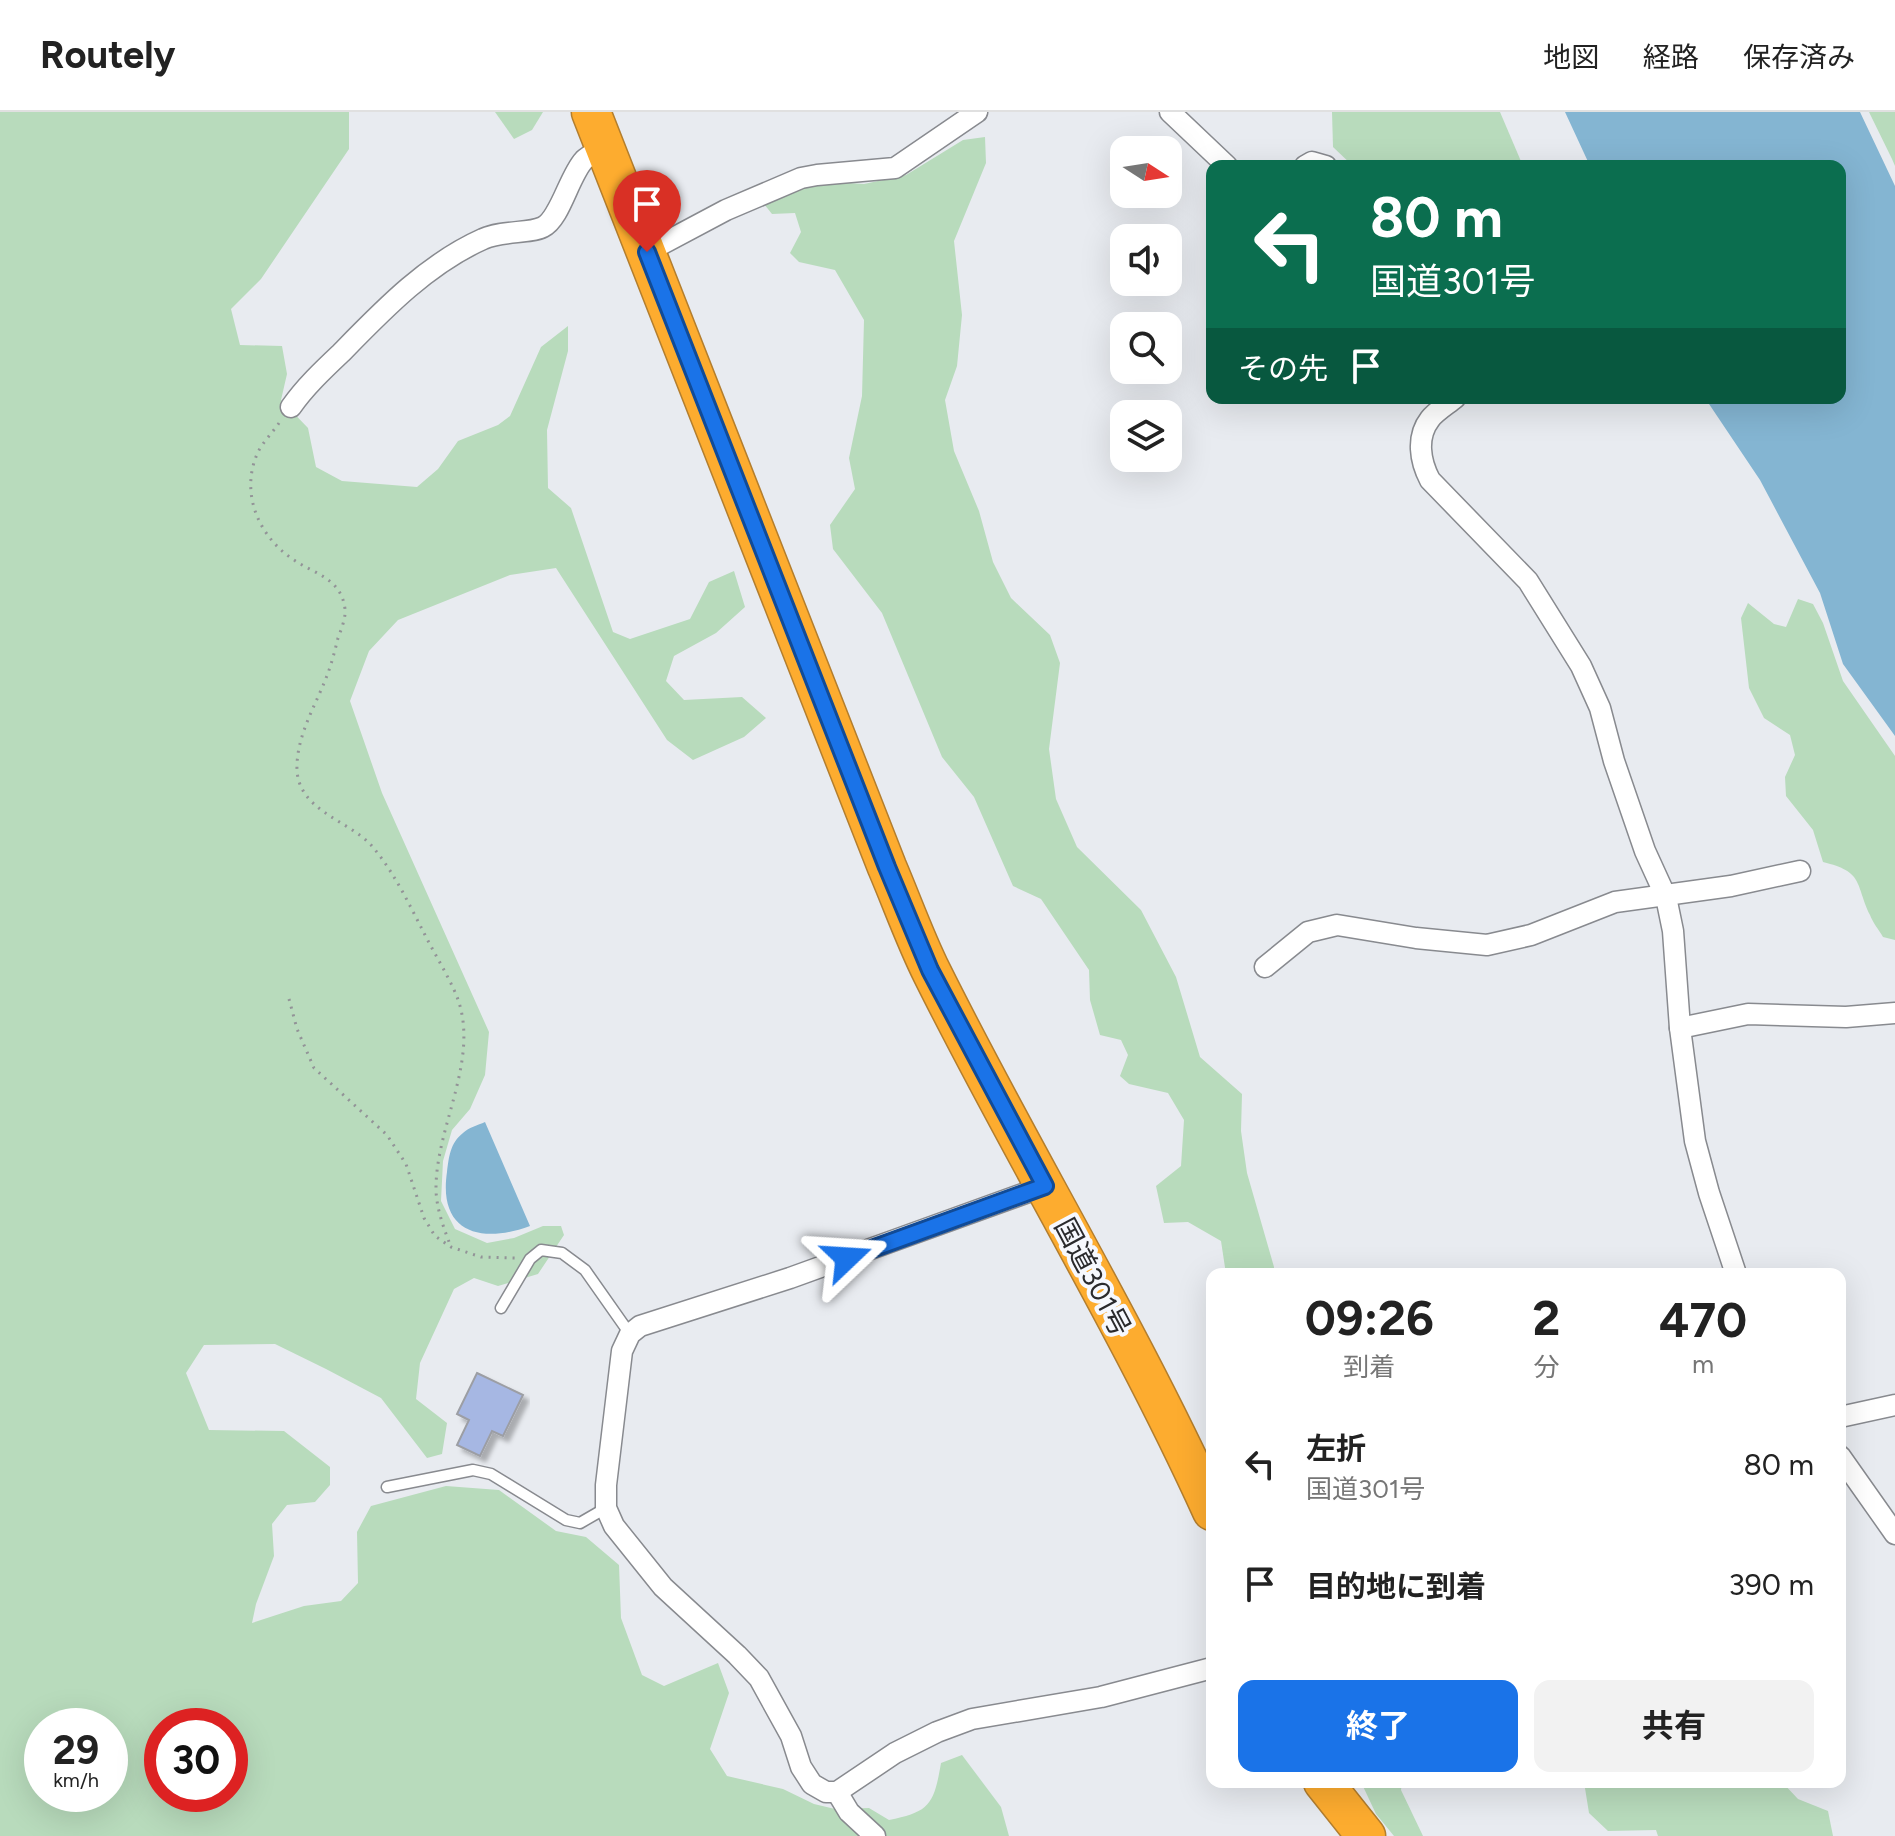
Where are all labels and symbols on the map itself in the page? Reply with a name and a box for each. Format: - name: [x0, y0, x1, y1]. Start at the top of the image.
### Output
- north arrow: [1110, 136, 1182, 208]
- pin: [613, 170, 681, 252]
- street label: 国道301号: [1048, 1212, 1138, 1342]
- position arrow: [805, 1216, 889, 1300]
- speed limit sign: 30: [144, 1708, 248, 1812]

